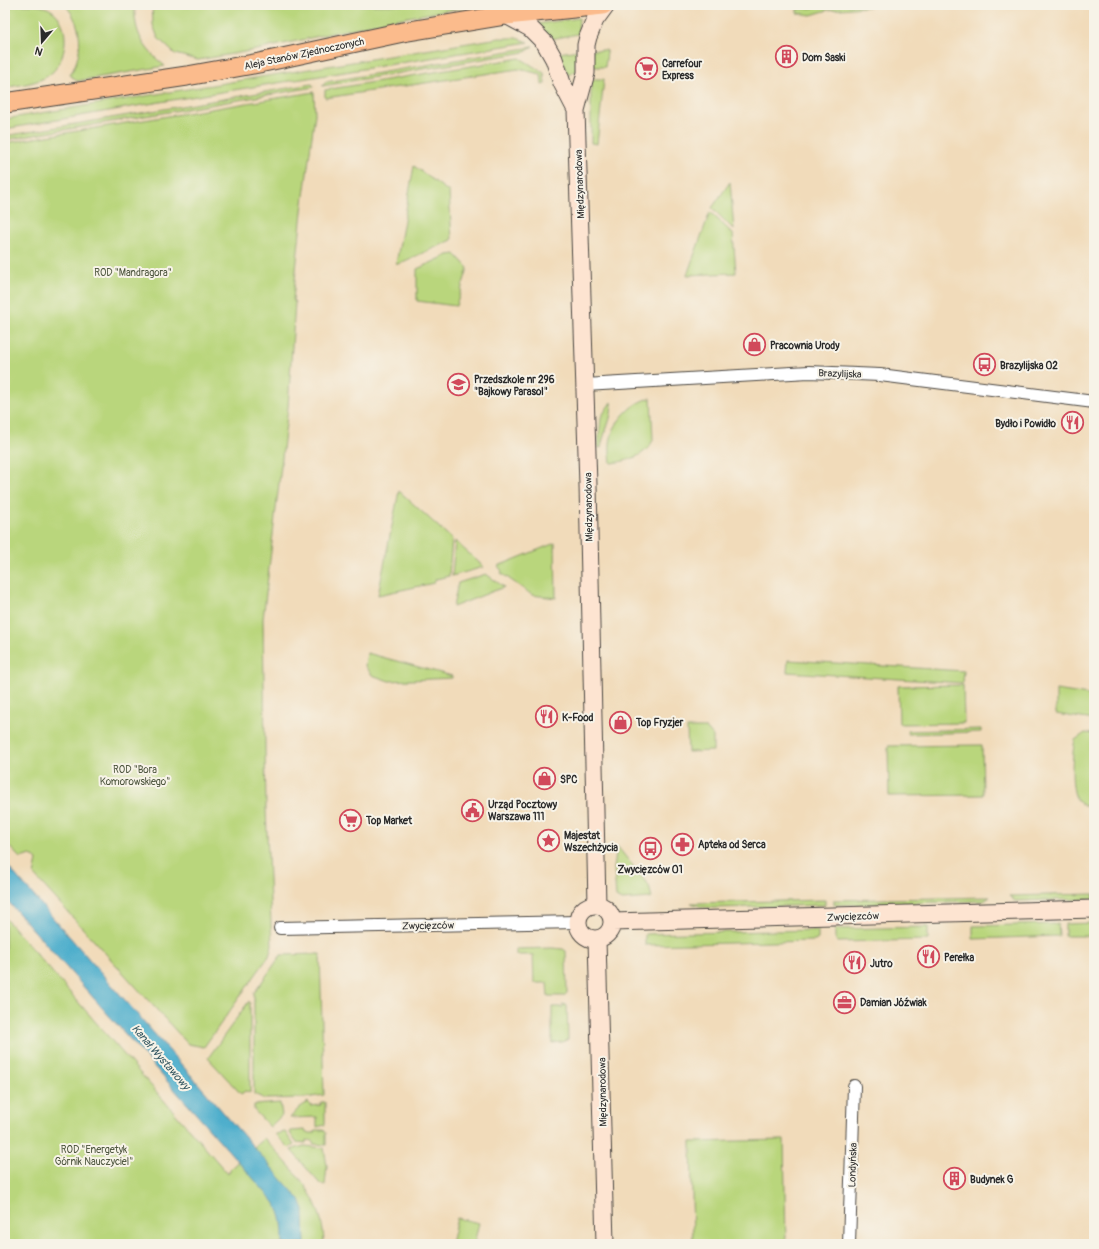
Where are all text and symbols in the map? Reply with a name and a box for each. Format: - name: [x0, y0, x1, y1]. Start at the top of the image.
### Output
- north arrow: [22, 22, 62, 62]
- street label: Aleja Stanów Zjednoczonych: [243, 35, 366, 73]
- text: N: [33, 43, 45, 58]
- building icon: Dom Saski: [773, 44, 799, 70]
- place label: Dom Saski: [802, 52, 846, 64]
- supermarket icon: Carrefour Express: [633, 56, 659, 82]
- place label: Carrefour Express: [662, 58, 703, 82]
- street label: Międzynarodowa: [573, 149, 587, 219]
- park label: ROD "Mandragora": [94, 267, 172, 279]
- shop icon: Pracownia Urody: [741, 332, 767, 358]
- place label: Pracownia Urody: [770, 340, 840, 352]
- bus stop icon: Brazylijska 02: [972, 352, 998, 378]
- place label: Brazylijska 02: [1000, 360, 1058, 372]
- street label: Brazylijska: [818, 367, 862, 381]
- school or university icon: Przedszkole nr 296 "Bajkowy Parasol": [446, 372, 472, 398]
- place label: Przedszkole nr 296 "Bajkowy Parasol": [474, 374, 555, 398]
- restaurant icon: Bydło i Powidło: [1059, 410, 1085, 436]
- place label: Bydło i Powidło: [995, 418, 1057, 430]
- street label: Międzynarodowa: [582, 472, 596, 542]
- restaurant icon: K-Food: [533, 704, 559, 730]
- shop icon: Top Fryzjer: [608, 709, 634, 735]
- place label: K-Food: [562, 712, 594, 724]
- place label: Top Fryzjer: [635, 717, 684, 729]
- park label: ROD "Bora Komorowskiego": [100, 764, 170, 788]
- shop icon: SPC: [532, 766, 558, 792]
- place label: SPC: [560, 774, 578, 786]
- public building icon: Urząd Pocztowy Warszawa 111: [460, 797, 486, 823]
- place label: Urząd Pocztowy Warszawa 111: [488, 799, 558, 823]
- supermarket icon: Top Market: [337, 807, 363, 833]
- place label: Top Market: [365, 815, 413, 827]
- place icon: Majestat Wszechżycia: [535, 828, 561, 854]
- place label: Majestat Wszechżycia: [564, 830, 618, 854]
- pharmacy icon: Apteka od Serca: [670, 831, 696, 857]
- bus stop icon: Zwycięzców 01: [637, 836, 663, 862]
- place label: Apteka od Serca: [698, 839, 766, 851]
- place label: Zwycięzców 01: [617, 864, 683, 876]
- street label: Zwycięzców: [827, 910, 880, 924]
- street label: Zwycięzców: [402, 920, 454, 932]
- restaurant icon: Perełka: [915, 944, 941, 970]
- restaurant icon: Jutro: [842, 950, 868, 976]
- place label: Perełka: [944, 952, 974, 964]
- place label: Jutro: [870, 958, 893, 970]
- office icon: Damian Jóźwiak: [831, 989, 857, 1015]
- place label: Damian Jóźwiak: [860, 997, 927, 1009]
- water label: Kanał Wystawowy: [129, 1022, 193, 1093]
- street label: Międzynarodowa: [596, 1057, 610, 1127]
- street label: Londyńska: [846, 1142, 860, 1188]
- park label: ROD "Energetyk Górnik Nauczyciel": [55, 1144, 133, 1168]
- building icon: Budynek G: [941, 1166, 967, 1192]
- place label: Budynek G: [970, 1174, 1014, 1186]

